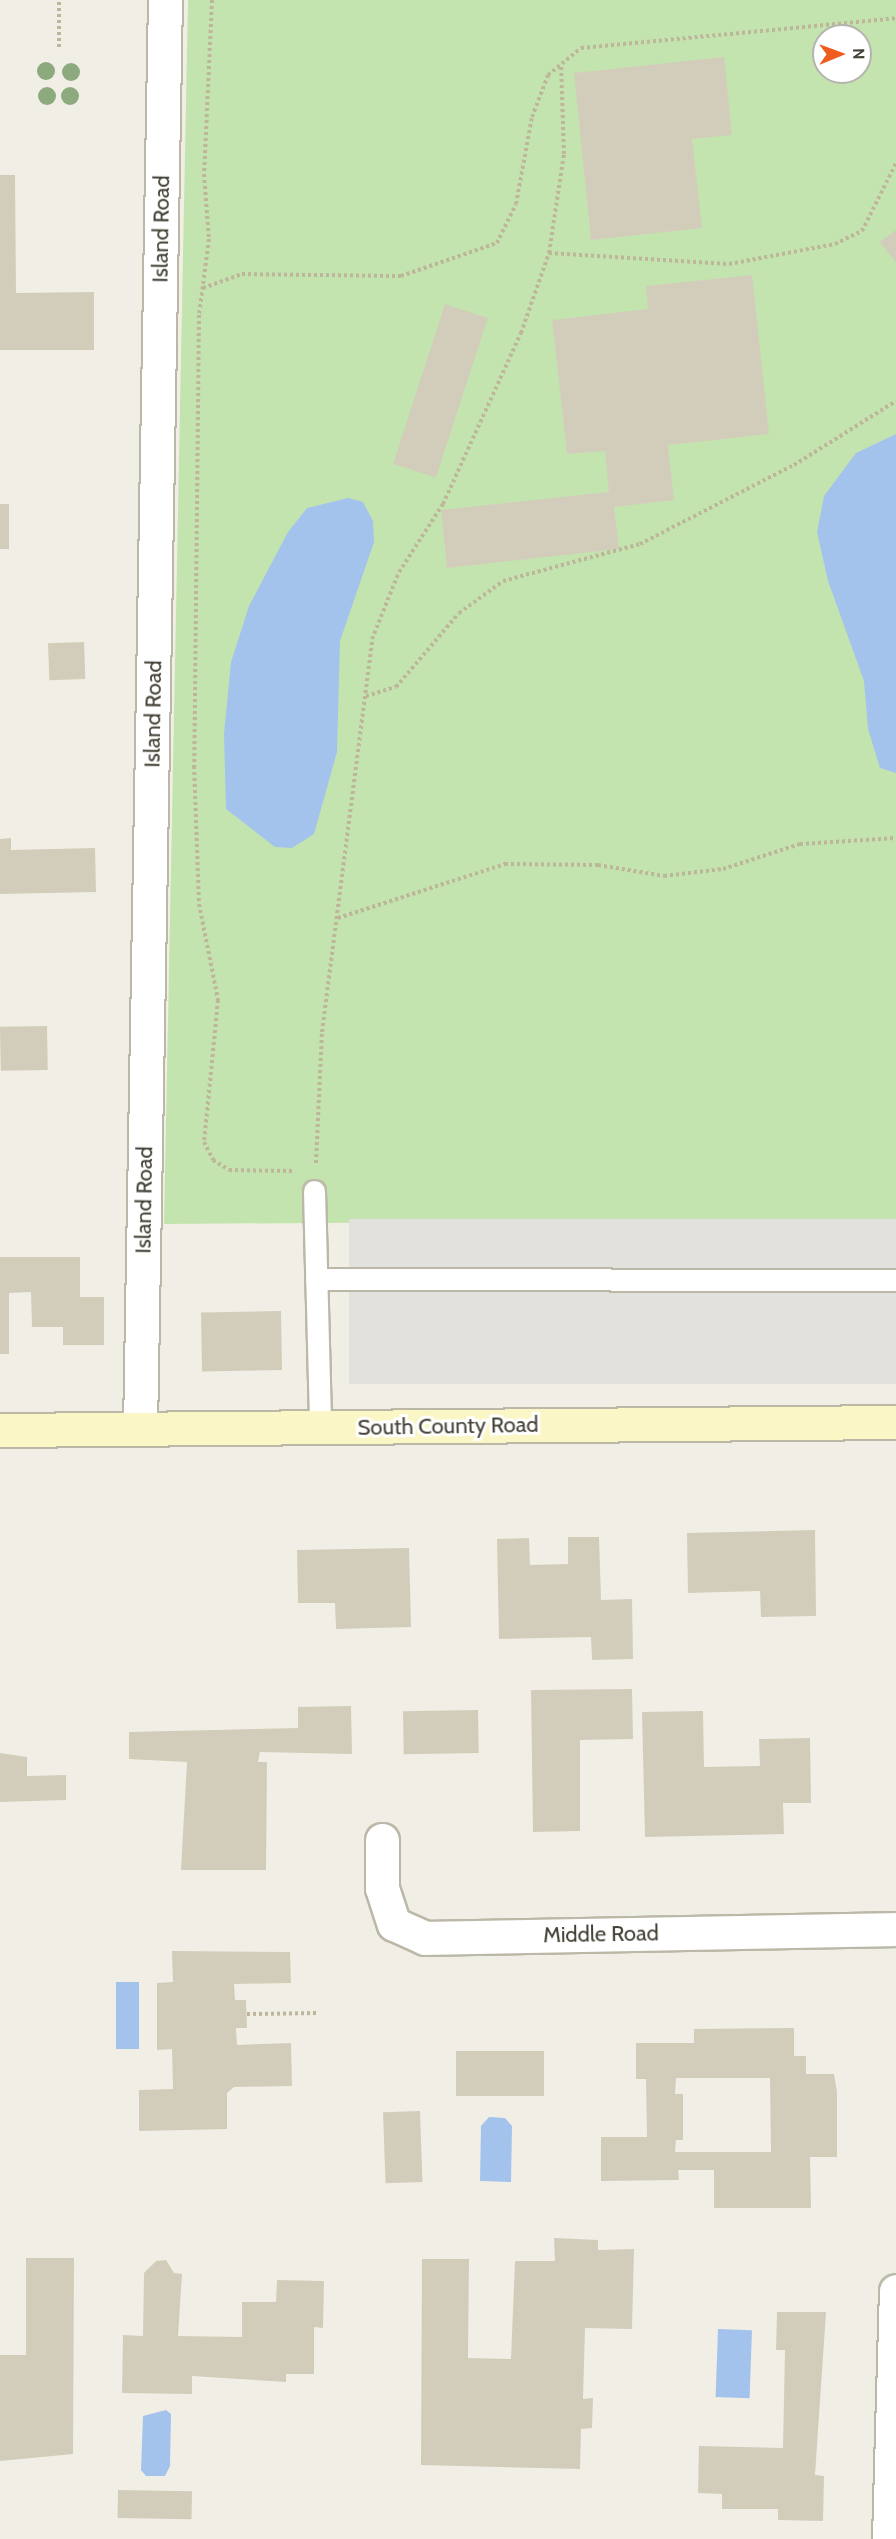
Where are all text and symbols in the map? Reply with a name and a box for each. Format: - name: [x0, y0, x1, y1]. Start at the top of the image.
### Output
- north arrow: [812, 24, 872, 84]
- text: N: [849, 48, 868, 60]
- street label: Island Road: [147, 175, 175, 283]
- street label: Island Road: [139, 660, 167, 768]
- street label: Island Road: [130, 1146, 158, 1254]
- street label: South County Road: [357, 1411, 539, 1441]
- street label: Middle Road: [543, 1920, 659, 1948]

